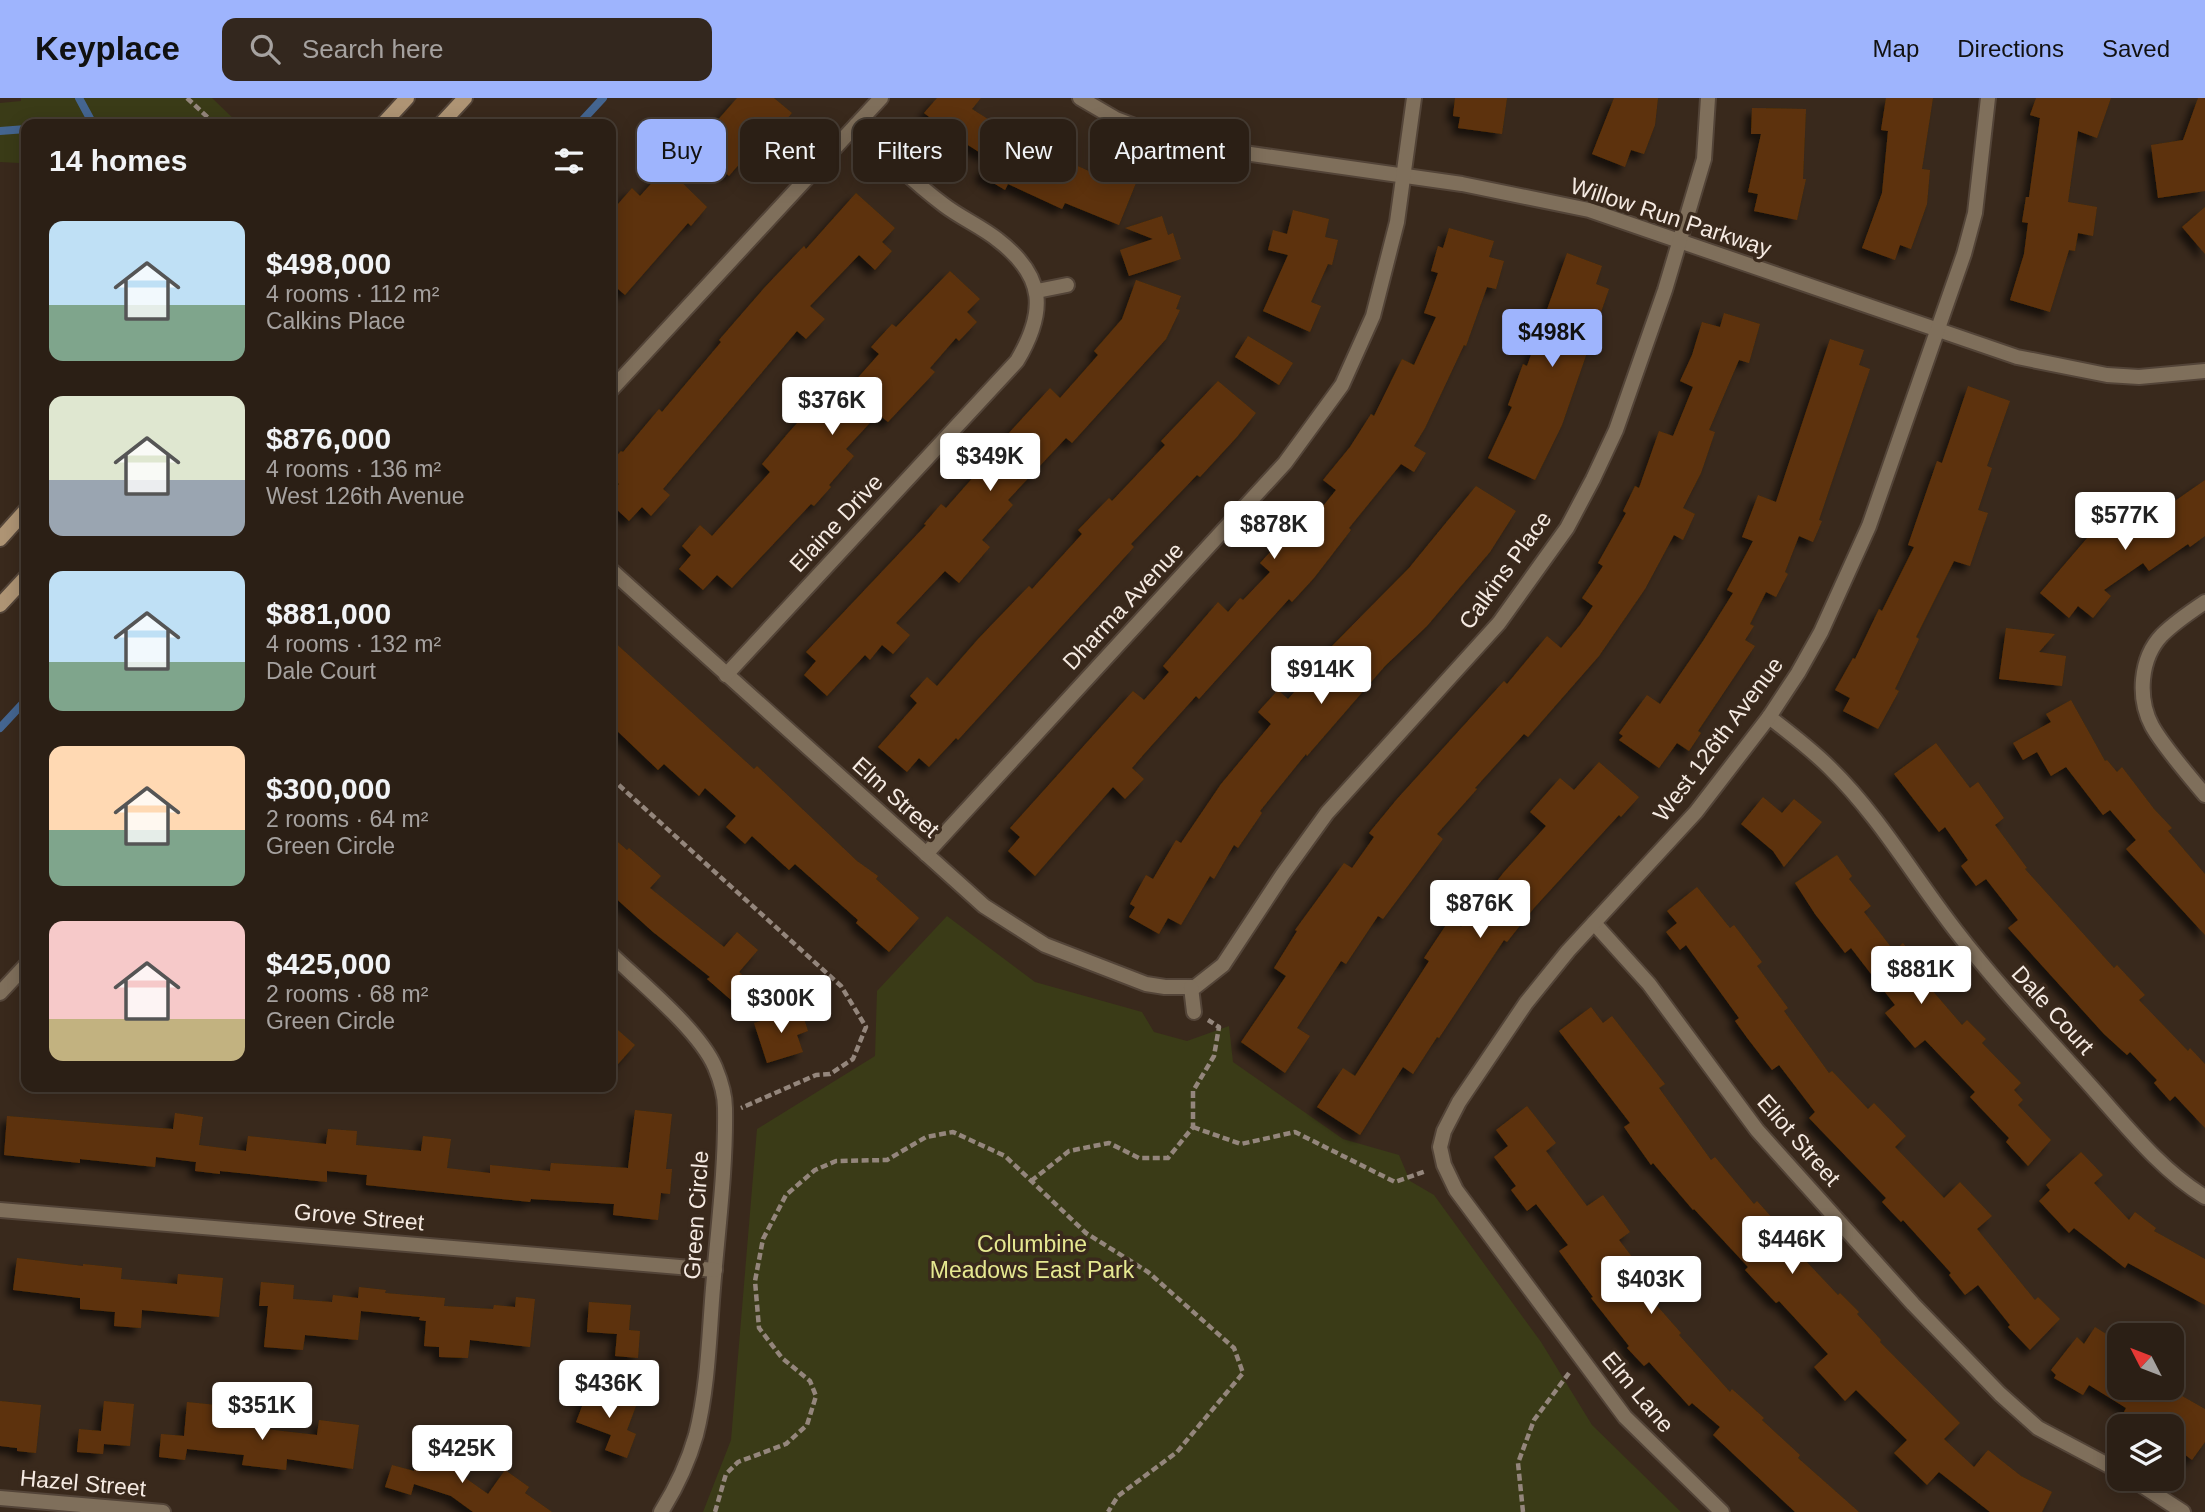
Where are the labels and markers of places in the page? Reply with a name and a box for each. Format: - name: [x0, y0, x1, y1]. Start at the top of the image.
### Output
- pin: $498K: [1503, 310, 1601, 369]
- pin: $376K: [783, 378, 881, 437]
- pin: $349K: [941, 434, 1039, 493]
- pin: $577K: [2076, 492, 2174, 552]
- pin: $878K: [1225, 502, 1323, 561]
- pin: $914K: [1272, 646, 1370, 706]
- pin: $876K: [1431, 880, 1529, 940]
- pin: $881K: [1872, 946, 1970, 1006]
- pin: $300K: [732, 976, 830, 1035]
- pin: $446K: [1743, 1216, 1841, 1276]
- pin: $403K: [1602, 1256, 1700, 1316]
- pin: $436K: [560, 1360, 658, 1420]
- pin: $351K: [213, 1382, 311, 1442]
- pin: $425K: [413, 1426, 511, 1485]

